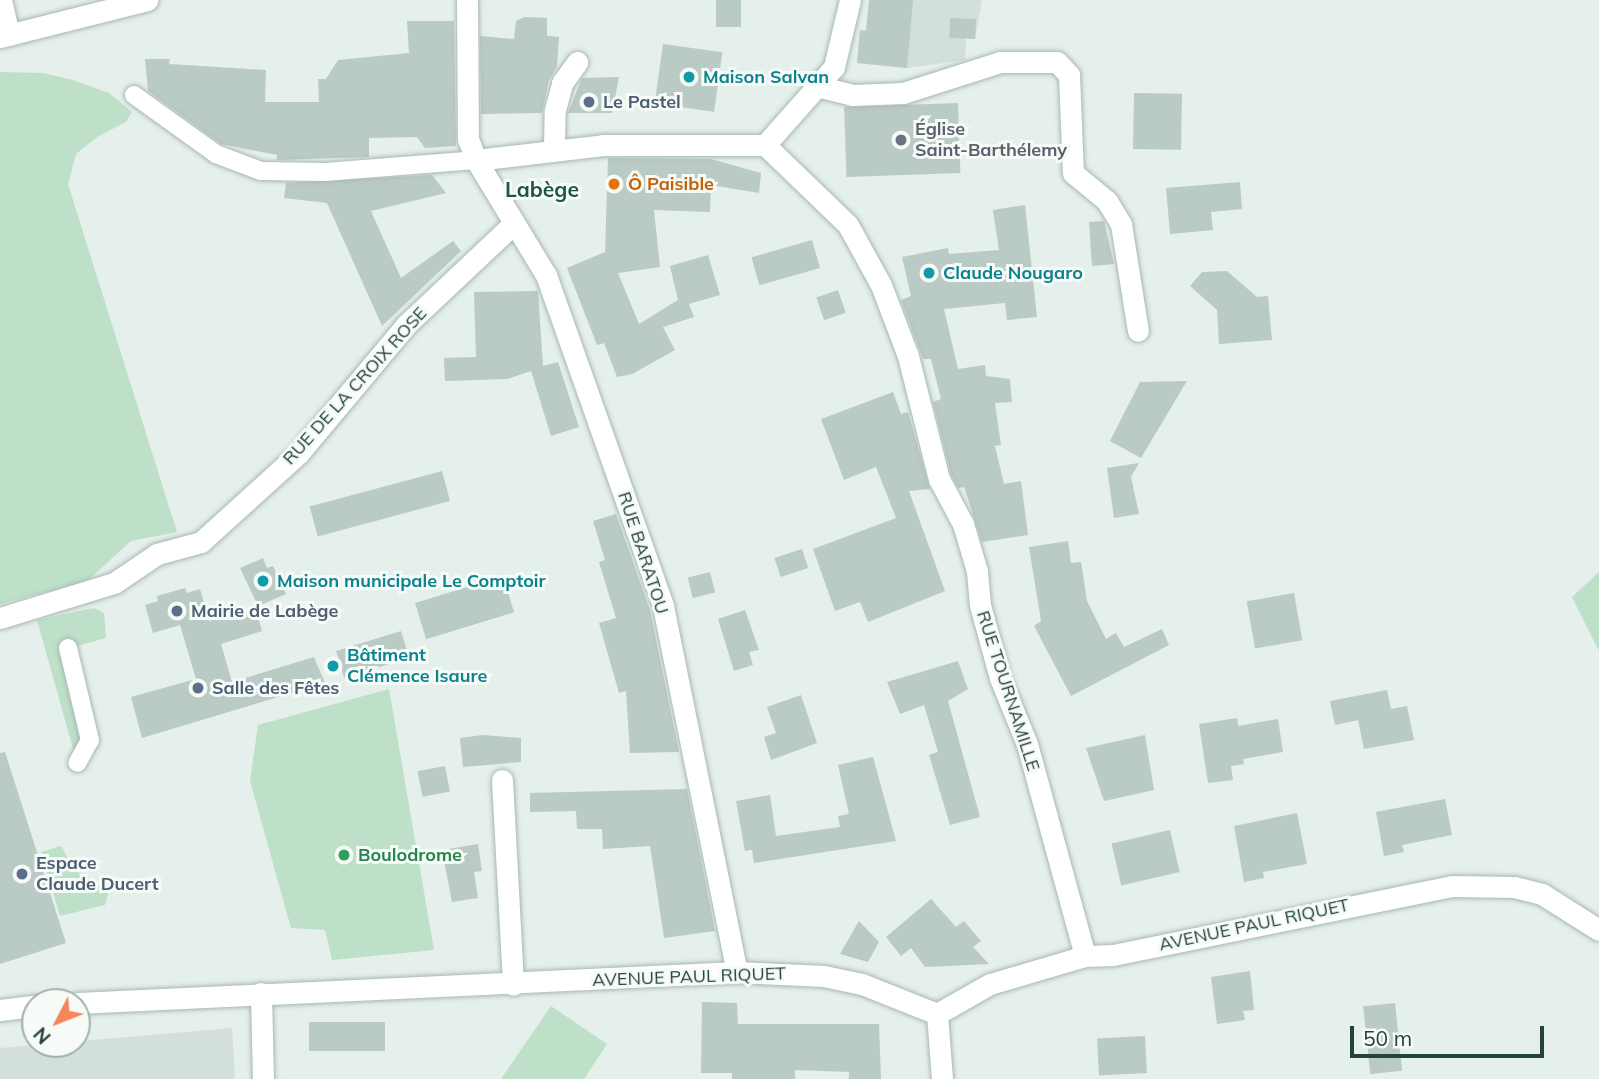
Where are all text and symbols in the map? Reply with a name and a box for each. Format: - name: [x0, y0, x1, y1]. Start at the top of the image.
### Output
- place label: Maison Salvan: [703, 66, 829, 88]
- marker: Maison Salvan: [681, 69, 697, 85]
- place label: Le Pastel: [603, 91, 681, 113]
- marker: Le Pastel: [581, 94, 597, 110]
- place label: Église Saint-Barthélemy: [915, 119, 1067, 162]
- marker: Église Saint-Barthélemy: [893, 132, 909, 148]
- place label: Ô Paisible: [628, 173, 714, 195]
- district label: Labège: [505, 176, 579, 202]
- marker: Ô Paisible: [606, 176, 622, 192]
- place label: Claude Nougaro: [943, 262, 1083, 284]
- marker: Claude Nougaro: [921, 265, 937, 281]
- street label: RUE DE LA CROIX ROSE: [278, 303, 432, 469]
- street label: RUE BARATOU: [613, 489, 673, 617]
- place label: Maison municipale Le Comptoir: [277, 570, 546, 592]
- marker: Maison municipale Le Comptoir: [255, 573, 271, 589]
- place label: Mairie de Labège: [191, 600, 338, 622]
- marker: Mairie de Labège: [169, 603, 185, 619]
- street label: RUE TOURNAMILLE: [972, 608, 1044, 774]
- place label: Bâtiment Clémence Isaure: [347, 645, 487, 688]
- marker: Bâtiment Clémence Isaure: [325, 658, 341, 674]
- place label: Salle des Fêtes: [212, 677, 339, 699]
- marker: Salle des Fêtes: [190, 680, 206, 696]
- place label: Boulodrome: [358, 844, 462, 866]
- marker: Boulodrome: [336, 847, 352, 863]
- place label: Espace Claude Ducert: [36, 853, 158, 896]
- marker: Espace Claude Ducert: [14, 866, 30, 882]
- street label: AVENUE PAUL RIQUET: [1157, 894, 1351, 956]
- street label: AVENUE PAUL RIQUET: [592, 963, 786, 991]
- north arrow: [21, 988, 91, 1058]
- scale bar: [1354, 1012, 1548, 1056]
- text: N: [28, 1022, 56, 1049]
- text: 50 m: [1363, 1025, 1412, 1051]

